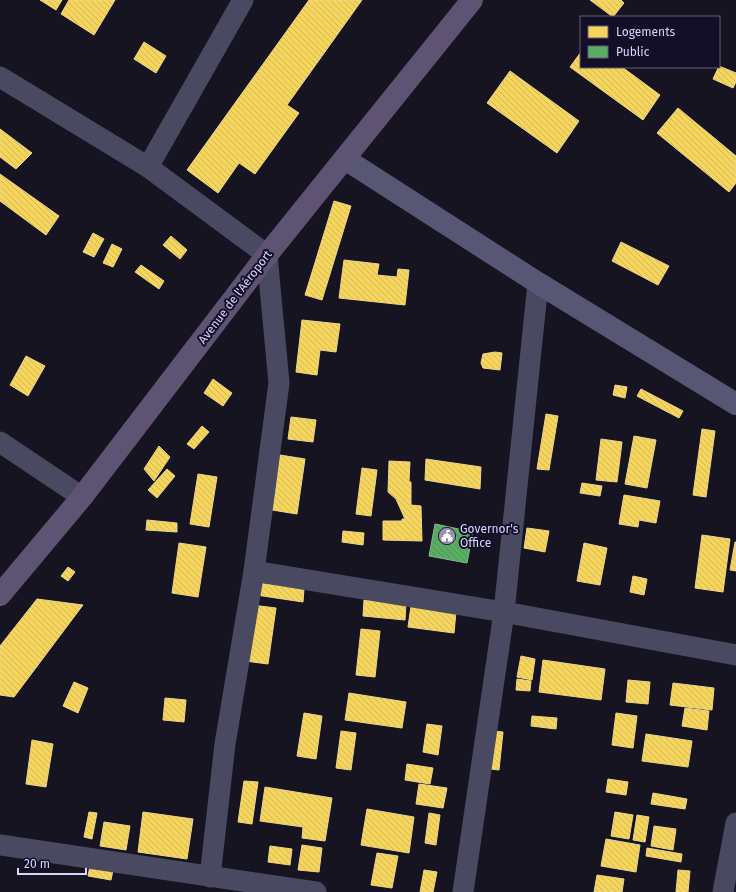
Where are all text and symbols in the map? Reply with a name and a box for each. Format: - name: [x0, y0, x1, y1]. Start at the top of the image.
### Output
- legend: [580, 16, 720, 68]
- text: Logements: [616, 25, 675, 39]
- text: Public: [616, 45, 650, 59]
- street label: Avenue de l'Aéroport: [195, 247, 275, 346]
- place label: Governor's Office: [460, 522, 519, 550]
- public building icon: Governor's Office: [437, 526, 457, 546]
- scale bar: [18, 850, 86, 876]
- text: 20 m: [24, 857, 50, 871]

